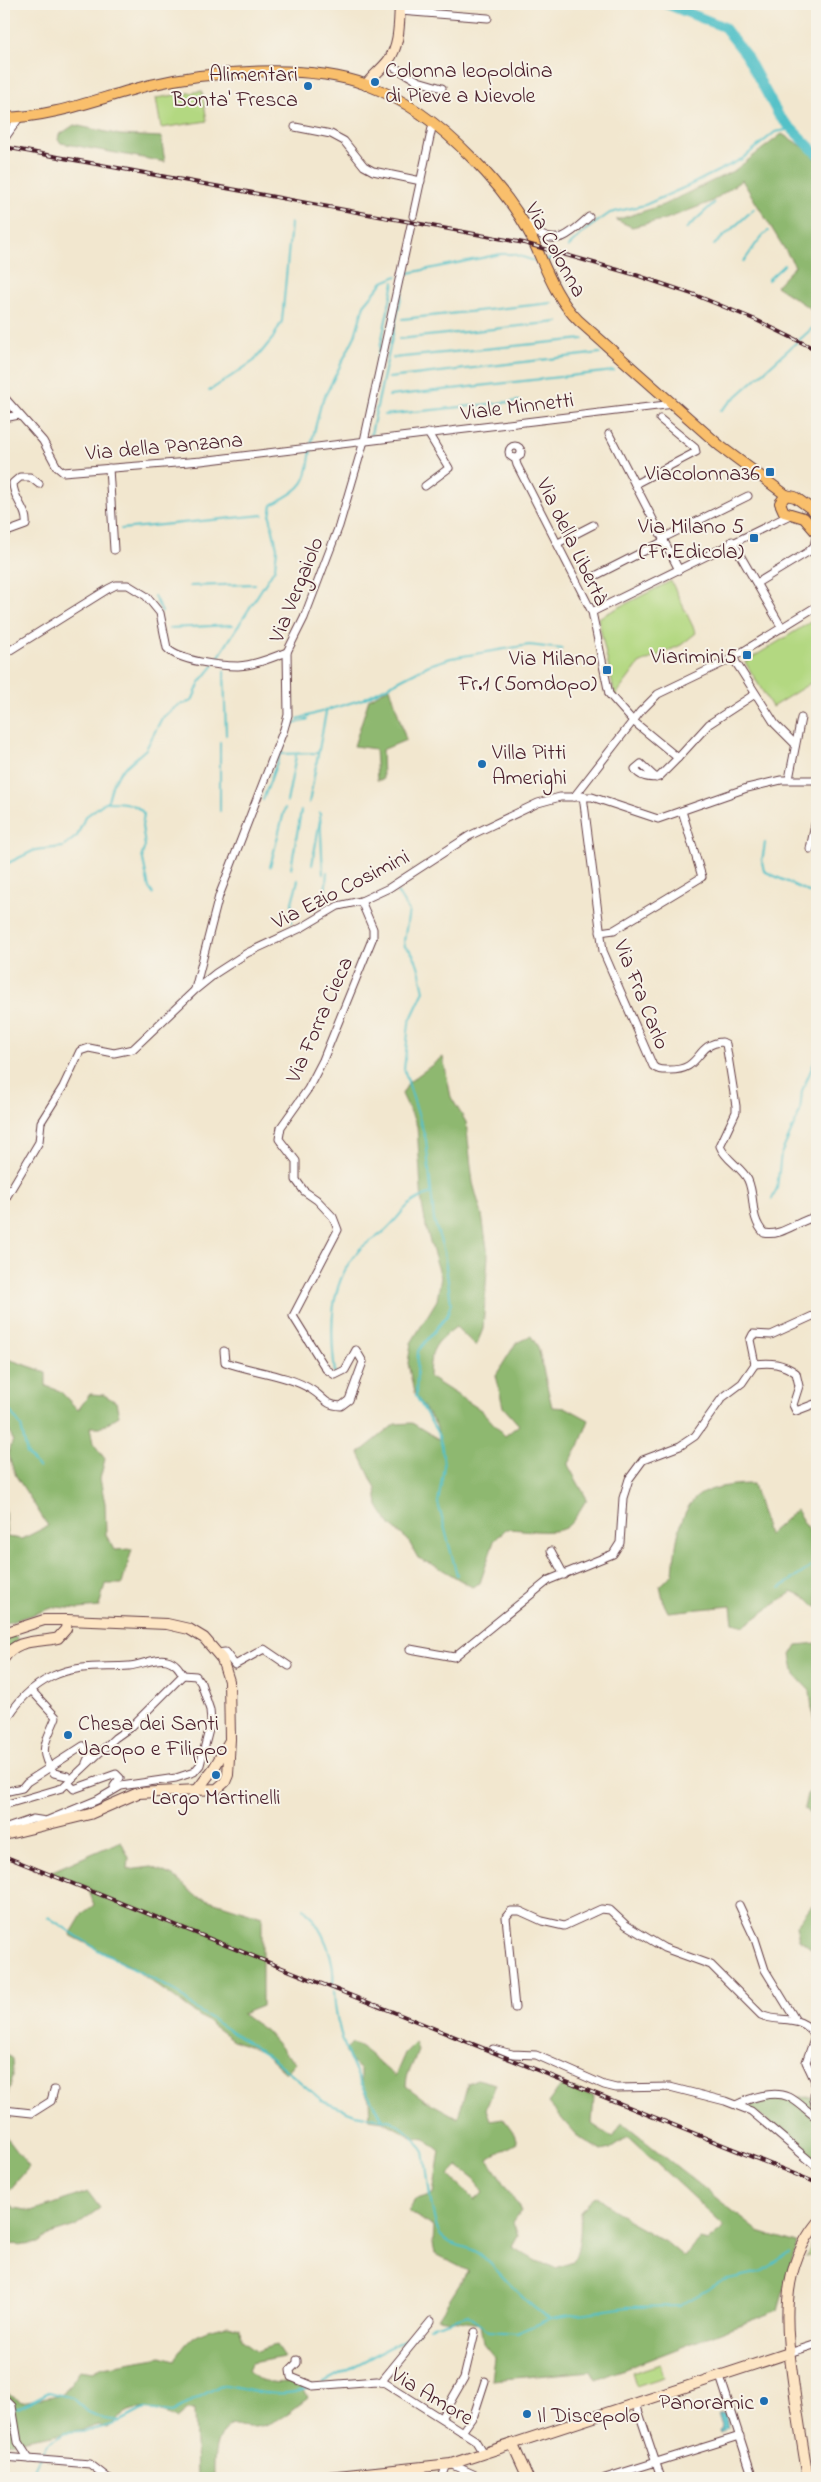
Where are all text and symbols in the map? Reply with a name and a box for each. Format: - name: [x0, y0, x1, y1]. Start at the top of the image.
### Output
- place label: Colonna leopoldina di Pieve a Nievole: [385, 56, 553, 113]
- place label: Alimentari Bonta' Fresca: [171, 60, 298, 117]
- marker: Colonna leopoldina di Pieve a Nievole: [369, 76, 381, 88]
- marker: Alimentari Bonta' Fresca: [302, 80, 314, 92]
- street label: Via Colonna: [515, 196, 594, 304]
- street label: Viale Minnetti: [458, 385, 576, 431]
- street label: Via della Panzana: [83, 425, 244, 471]
- place label: Viacolonna36: [644, 459, 760, 491]
- marker: Viacolonna36: [764, 466, 776, 478]
- street label: Via della Libertà: [526, 472, 616, 612]
- place label: Via Milano 5 (Fr.Edicola): [637, 512, 744, 569]
- street label: Via Vergaiolo: [262, 532, 334, 649]
- marker: Via Milano 5 (Fr.Edicola): [748, 532, 760, 544]
- place label: Viarimini5: [650, 642, 737, 674]
- place label: Via Milano Fr.1 (50mdopo): [458, 644, 597, 701]
- marker: Viarimini5: [741, 649, 753, 661]
- marker: Via Milano Fr.1 (50mdopo): [601, 664, 613, 676]
- place label: Villa Pitti Amerighi: [491, 738, 567, 796]
- marker: Villa Pitti Amerighi: [476, 758, 488, 770]
- street label: Via Ezio Cosimini: [266, 842, 416, 940]
- street label: Via Fra Carlo: [603, 935, 677, 1055]
- street label: Via Forra Cieca: [278, 952, 363, 1089]
- place label: Chesa dei Santi Jacopo e Filippo: [78, 1709, 227, 1766]
- marker: Chesa dei Santi Jacopo e Filippo: [62, 1729, 74, 1741]
- marker: Largo Martinelli: [210, 1769, 222, 1781]
- place label: Largo Martinelli: [151, 1783, 281, 1816]
- street label: Via Amore: [383, 2360, 479, 2435]
- place label: Panoramic: [659, 2388, 754, 2420]
- marker: Panoramic: [758, 2395, 770, 2407]
- place label: Il Discepolo: [537, 2401, 640, 2433]
- marker: Il Discepolo: [521, 2408, 533, 2420]

